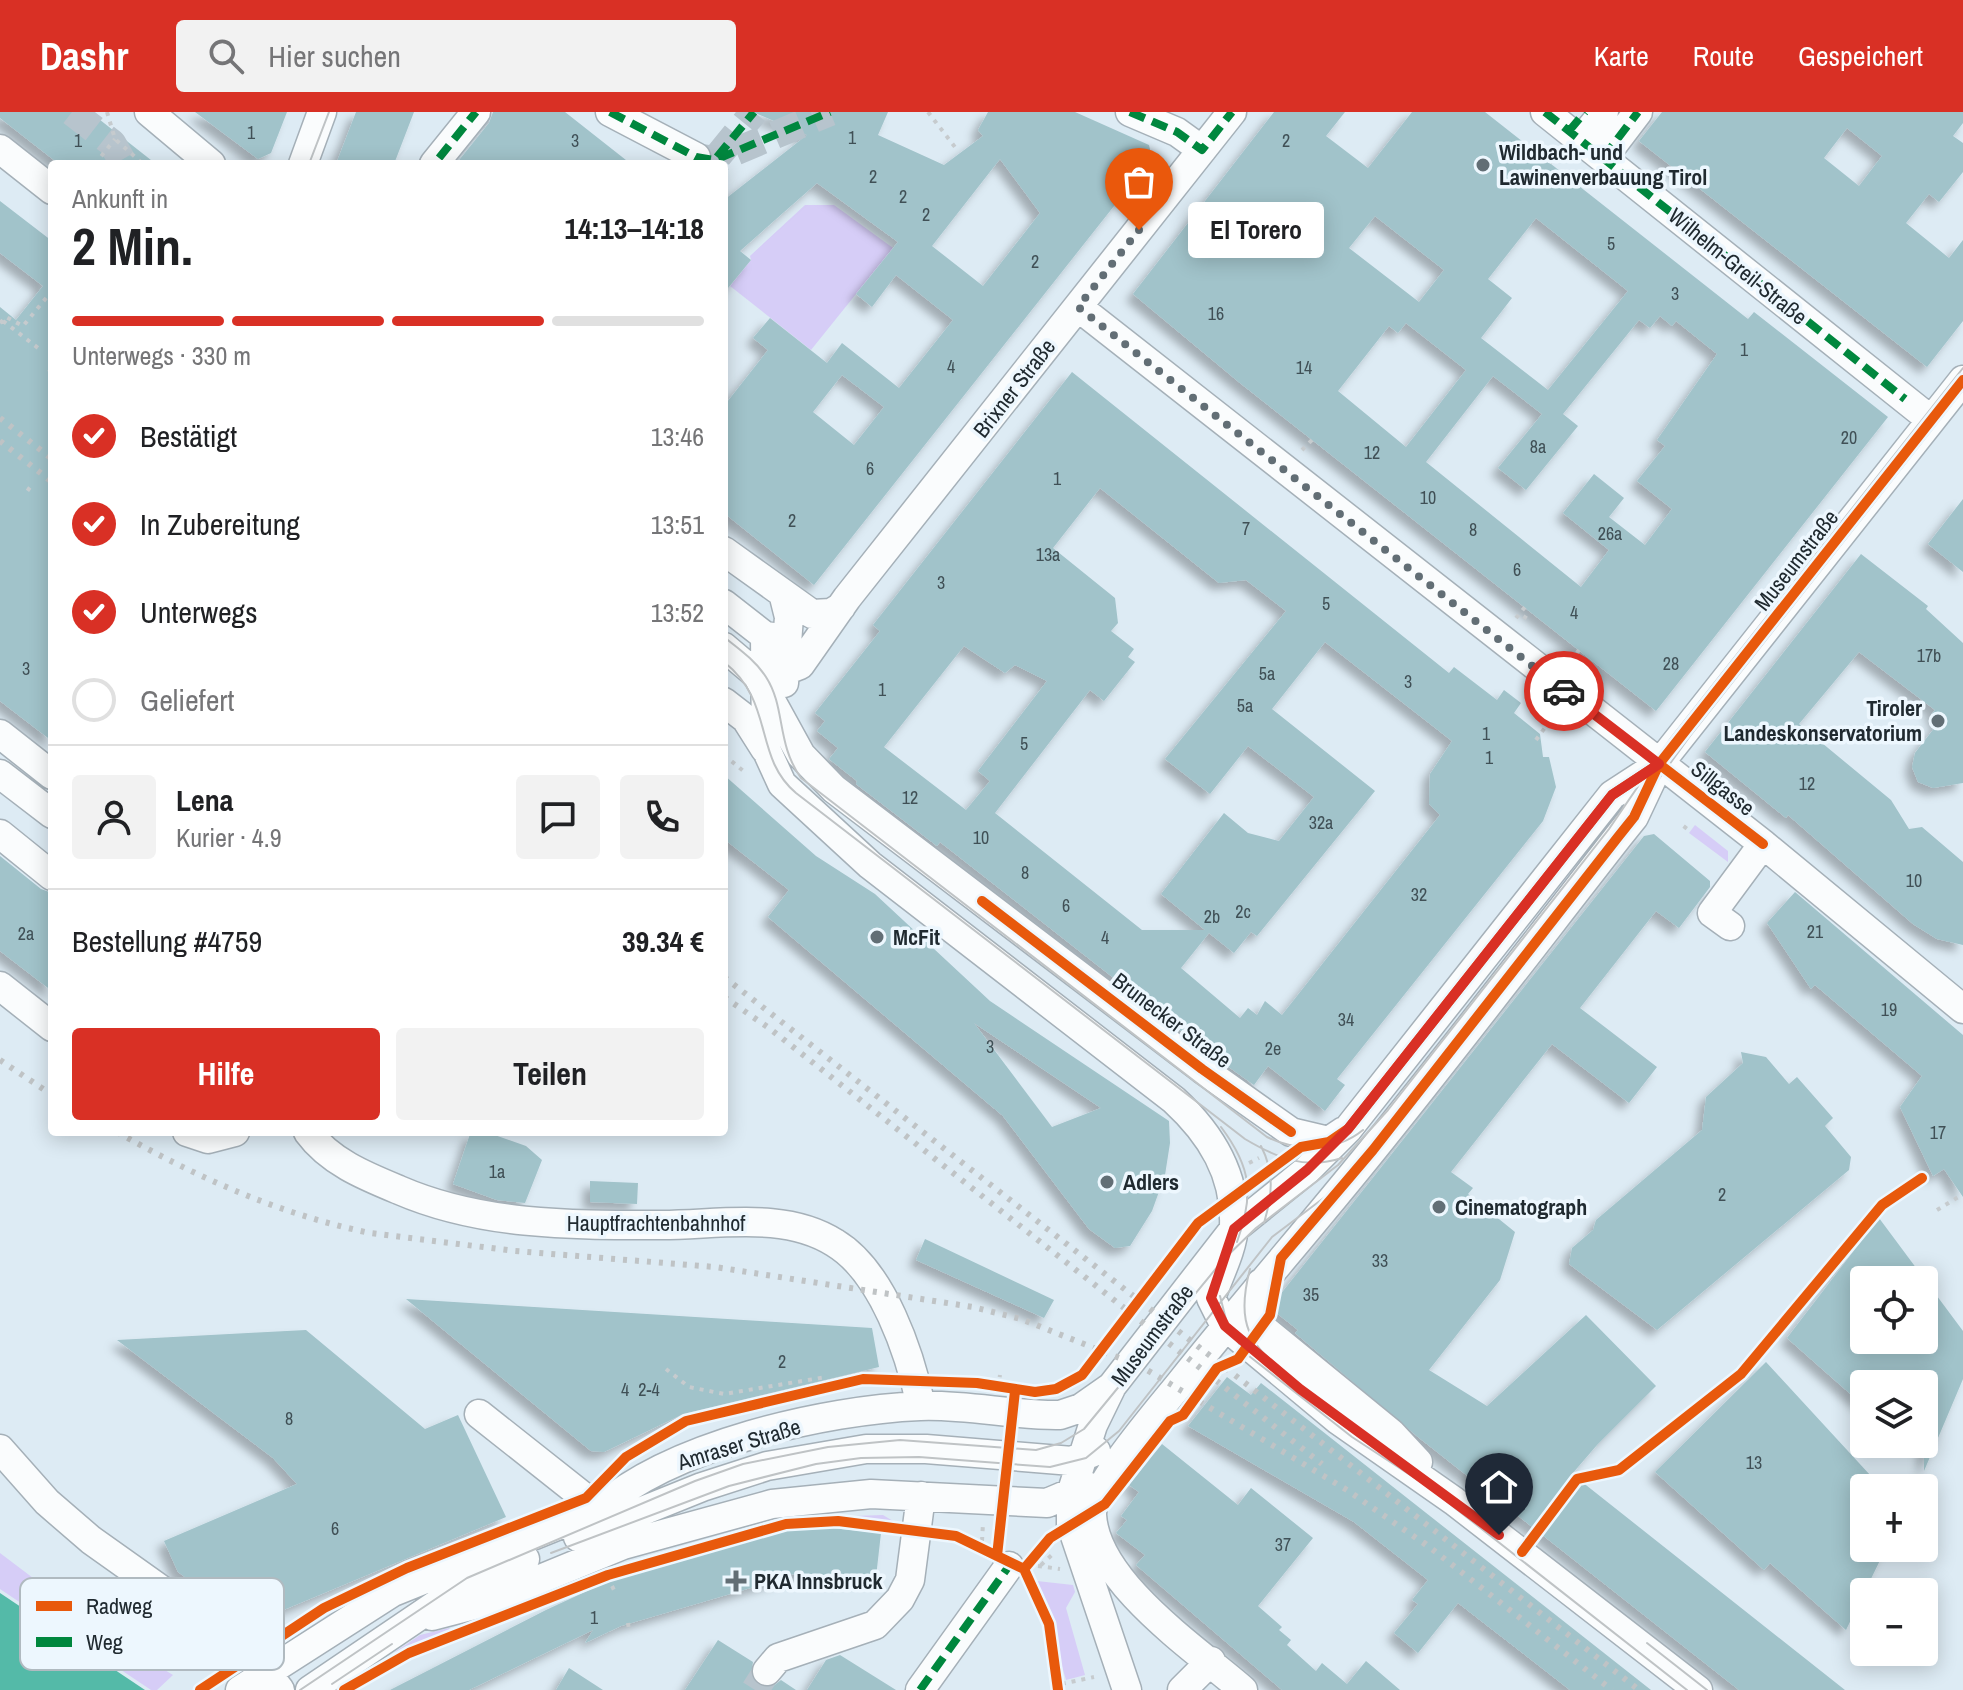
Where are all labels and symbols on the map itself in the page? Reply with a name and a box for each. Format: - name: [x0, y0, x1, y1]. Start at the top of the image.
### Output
- house number: 1: [247, 120, 256, 145]
- house number: 1: [848, 125, 857, 150]
- house number: 1: [74, 128, 83, 153]
- house number: 3: [571, 128, 579, 153]
- house number: 2: [1282, 128, 1290, 153]
- place label: Wildbach- und Lawinenverbauung Tirol: [1499, 137, 1707, 192]
- pin: [1105, 148, 1173, 230]
- marker: Wildbach- und Lawinenverbauung Tirol: [1474, 156, 1492, 174]
- house number: 2: [869, 164, 877, 189]
- house number: 2: [899, 184, 907, 209]
- street label: Wilhelm-Greil-Straße: [1662, 201, 1814, 331]
- house number: 2: [922, 202, 930, 227]
- callout: El Torero: [1187, 202, 1323, 258]
- house number: 5: [1607, 231, 1615, 256]
- house number: 2: [1031, 249, 1039, 274]
- house number: 3: [1671, 281, 1679, 306]
- house number: 16: [1208, 301, 1224, 326]
- street label: Brixner Straße: [966, 333, 1062, 443]
- house number: 1: [1740, 337, 1749, 362]
- house number: 4: [947, 354, 955, 379]
- house number: 14: [1296, 355, 1312, 380]
- house number: 20: [1841, 425, 1857, 450]
- house number: 8a: [1530, 434, 1546, 459]
- house number: 12: [1364, 440, 1380, 465]
- house number: 6: [866, 456, 874, 481]
- house number: 1: [1053, 466, 1062, 491]
- house number: 10: [1420, 485, 1436, 510]
- street label: Museumstraße: [1747, 503, 1845, 617]
- house number: 2: [788, 508, 796, 533]
- house number: 7: [1242, 516, 1250, 541]
- house number: 8: [1469, 517, 1477, 542]
- house number: 26a: [1598, 521, 1622, 546]
- house number: 13a: [1036, 542, 1060, 567]
- house number: 6: [1513, 557, 1521, 582]
- house number: 3: [937, 570, 945, 595]
- house number: 5: [1322, 591, 1330, 616]
- house number: 4: [1570, 600, 1578, 625]
- house number: 17b: [1917, 643, 1941, 668]
- courier: [1524, 651, 1604, 731]
- house number: 28: [1663, 651, 1679, 676]
- house number: 3: [22, 656, 30, 681]
- house number: 5a: [1259, 661, 1275, 686]
- house number: 3: [1404, 669, 1412, 694]
- house number: 1: [878, 677, 887, 702]
- house number: 5a: [1237, 693, 1253, 718]
- place label: Tiroler Landeskonservatorium: [1723, 693, 1922, 748]
- marker: Tiroler Landeskonservatorium: [1929, 712, 1947, 730]
- house number: 1: [1482, 721, 1491, 746]
- house number: 5: [1020, 731, 1028, 756]
- house number: 1: [1485, 745, 1494, 770]
- street label: Sillgasse: [1685, 754, 1761, 822]
- house number: 12: [1799, 771, 1815, 796]
- house number: 12: [902, 785, 918, 810]
- house number: 32a: [1309, 810, 1333, 835]
- house number: 10: [973, 825, 989, 850]
- house number: 8: [1021, 860, 1029, 885]
- house number: 10: [1906, 868, 1922, 893]
- house number: 32: [1411, 882, 1427, 907]
- house number: 6: [1062, 893, 1070, 918]
- house number: 2c: [1235, 899, 1251, 924]
- house number: 2b: [1204, 904, 1220, 929]
- house number: 21: [1807, 919, 1824, 944]
- house number: 2a: [18, 921, 34, 946]
- place label: McFit: [893, 922, 940, 952]
- house number: 4: [1101, 925, 1109, 950]
- marker: McFit: [868, 928, 886, 946]
- street label: Brunecker Straße: [1107, 965, 1237, 1075]
- house number: 19: [1881, 997, 1897, 1022]
- house number: 34: [1338, 1007, 1354, 1032]
- house number: 3: [986, 1034, 994, 1059]
- house number: 2e: [1265, 1036, 1281, 1061]
- house number: 17: [1930, 1120, 1946, 1145]
- house number: 1a: [489, 1159, 505, 1184]
- place label: Adlers: [1123, 1167, 1179, 1197]
- marker: Adlers: [1098, 1173, 1116, 1191]
- house number: 2: [1718, 1182, 1726, 1207]
- place label: Cinematograph: [1455, 1192, 1587, 1222]
- marker: Cinematograph: [1430, 1198, 1448, 1216]
- street label: Hauptfrachtenbahnhof: [567, 1208, 746, 1238]
- house number: 33: [1372, 1248, 1388, 1273]
- street label: Museumstraße: [1104, 1278, 1200, 1392]
- house number: 35: [1303, 1282, 1319, 1307]
- house number: 2: [778, 1349, 786, 1374]
- house number: 4: [621, 1377, 629, 1402]
- house number: 2-4: [638, 1377, 660, 1402]
- house number: 8: [285, 1406, 293, 1431]
- street label: Amraser Straße: [673, 1411, 804, 1477]
- house number: 13: [1746, 1450, 1762, 1475]
- pin: [1465, 1453, 1533, 1535]
- house number: 6: [331, 1516, 339, 1541]
- house number: 37: [1275, 1532, 1291, 1557]
- place label: PKA Innsbruck: [754, 1566, 884, 1596]
- marker: PKA Innsbruck: [725, 1570, 747, 1592]
- legend: [20, 1578, 284, 1670]
- text: Radweg: [86, 1591, 152, 1621]
- house number: 1: [590, 1605, 599, 1630]
- text: Weg: [86, 1627, 123, 1657]

